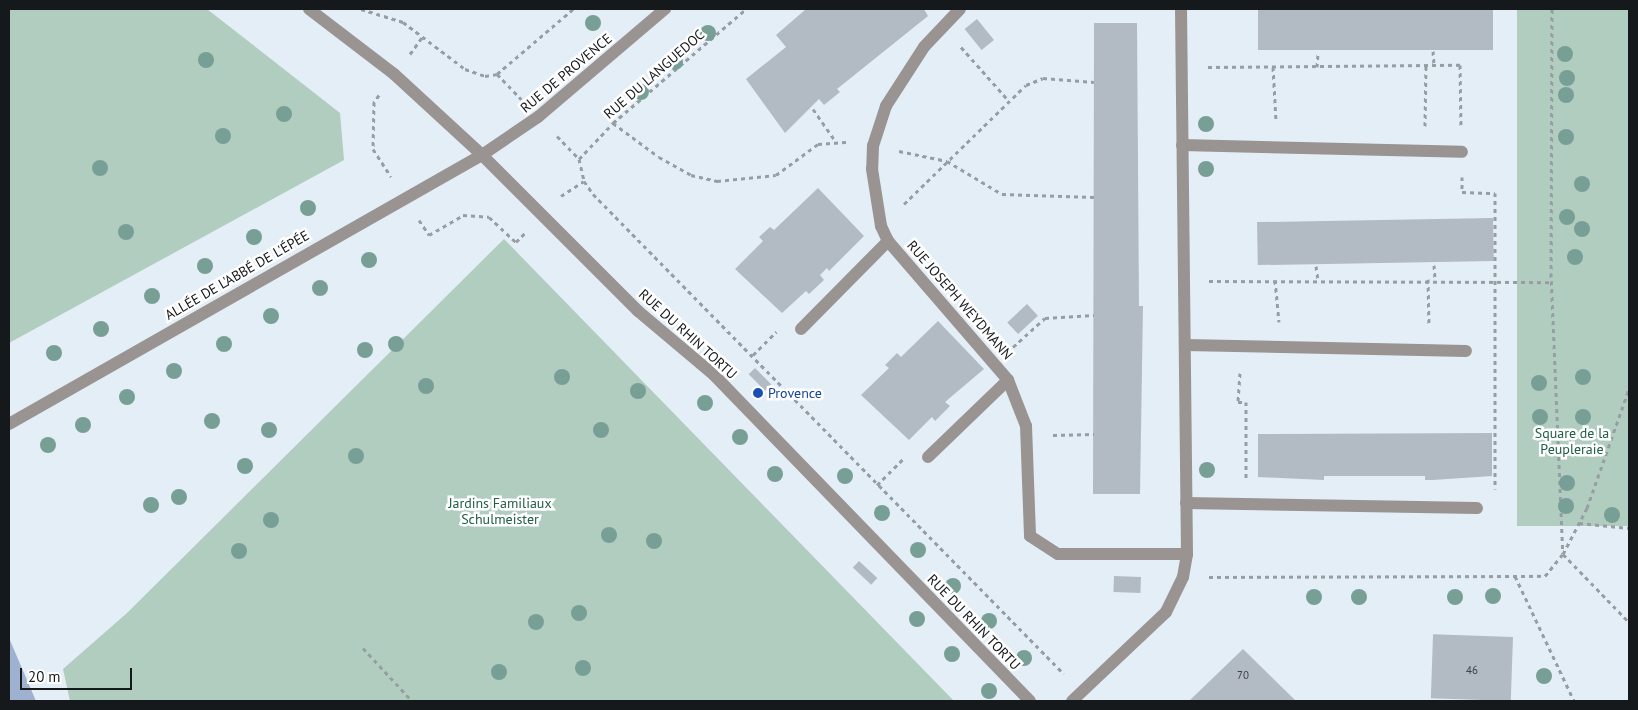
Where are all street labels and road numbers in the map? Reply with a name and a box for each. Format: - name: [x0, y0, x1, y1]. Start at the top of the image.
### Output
- street label: RUE DU LANGUEDOC: [600, 26, 708, 122]
- street label: RUE DE PROVENCE: [517, 30, 615, 116]
- street label: ALLÉE DE L'ABBÉ DE L'ÉPÉE: [162, 227, 312, 323]
- street label: RUE JOSEPH WEYDMANN: [904, 237, 1016, 363]
- street label: RUE DU RHIN TORTU: [635, 285, 741, 383]
- street label: RUE DU RHIN TORTU: [924, 571, 1024, 673]

